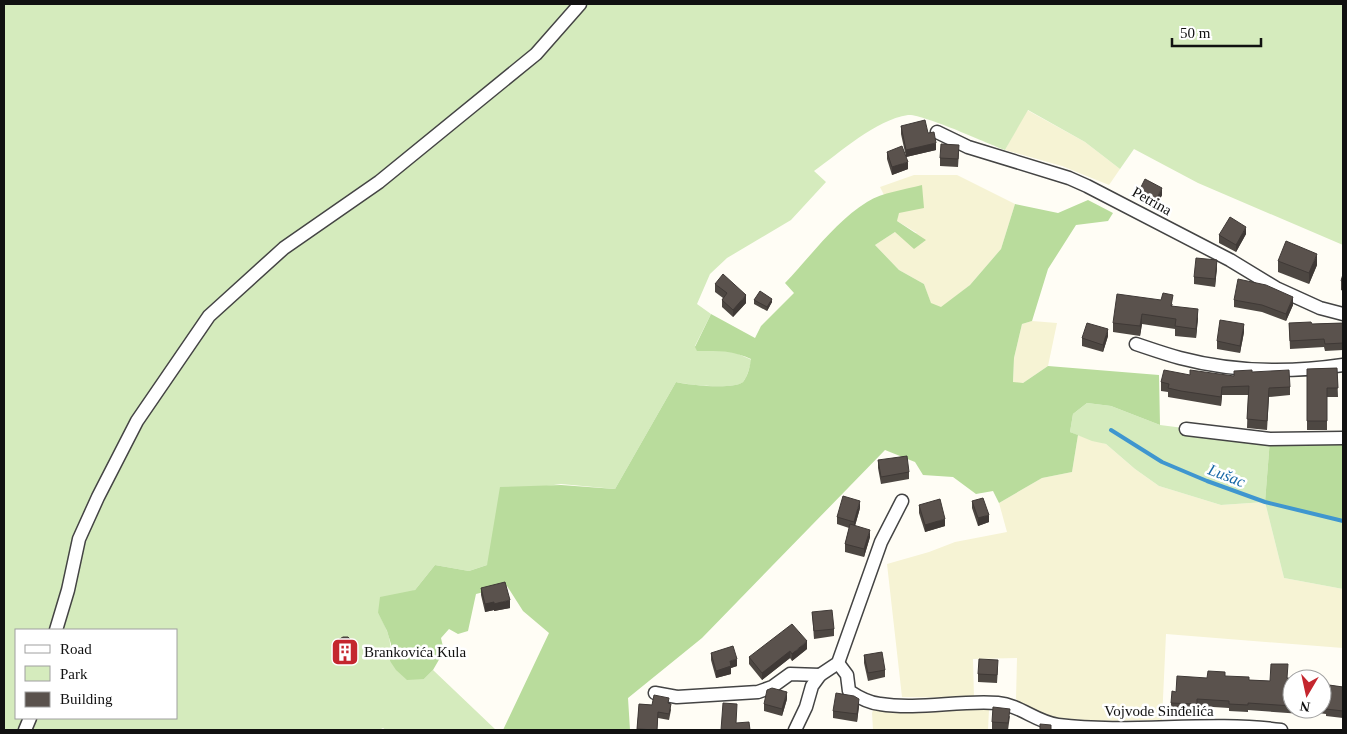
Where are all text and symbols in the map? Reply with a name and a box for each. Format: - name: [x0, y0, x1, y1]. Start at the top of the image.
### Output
- scale bar: [1172, 15, 1261, 47]
- text: 50 m: [1180, 25, 1211, 41]
- street label: Petrina: [1130, 184, 1175, 218]
- water label: Lušac: [1205, 460, 1248, 490]
- legend: [15, 629, 178, 719]
- building icon: Brankovića Kula: [330, 637, 360, 667]
- text: Road: [60, 641, 92, 657]
- place label: Brankovića Kula: [364, 644, 466, 660]
- text: Park: [60, 666, 88, 682]
- north arrow: [1282, 669, 1332, 719]
- text: Building: [60, 691, 113, 707]
- text: N: [1299, 698, 1311, 715]
- street label: Vojvode Sinđelića: [1104, 703, 1214, 719]

